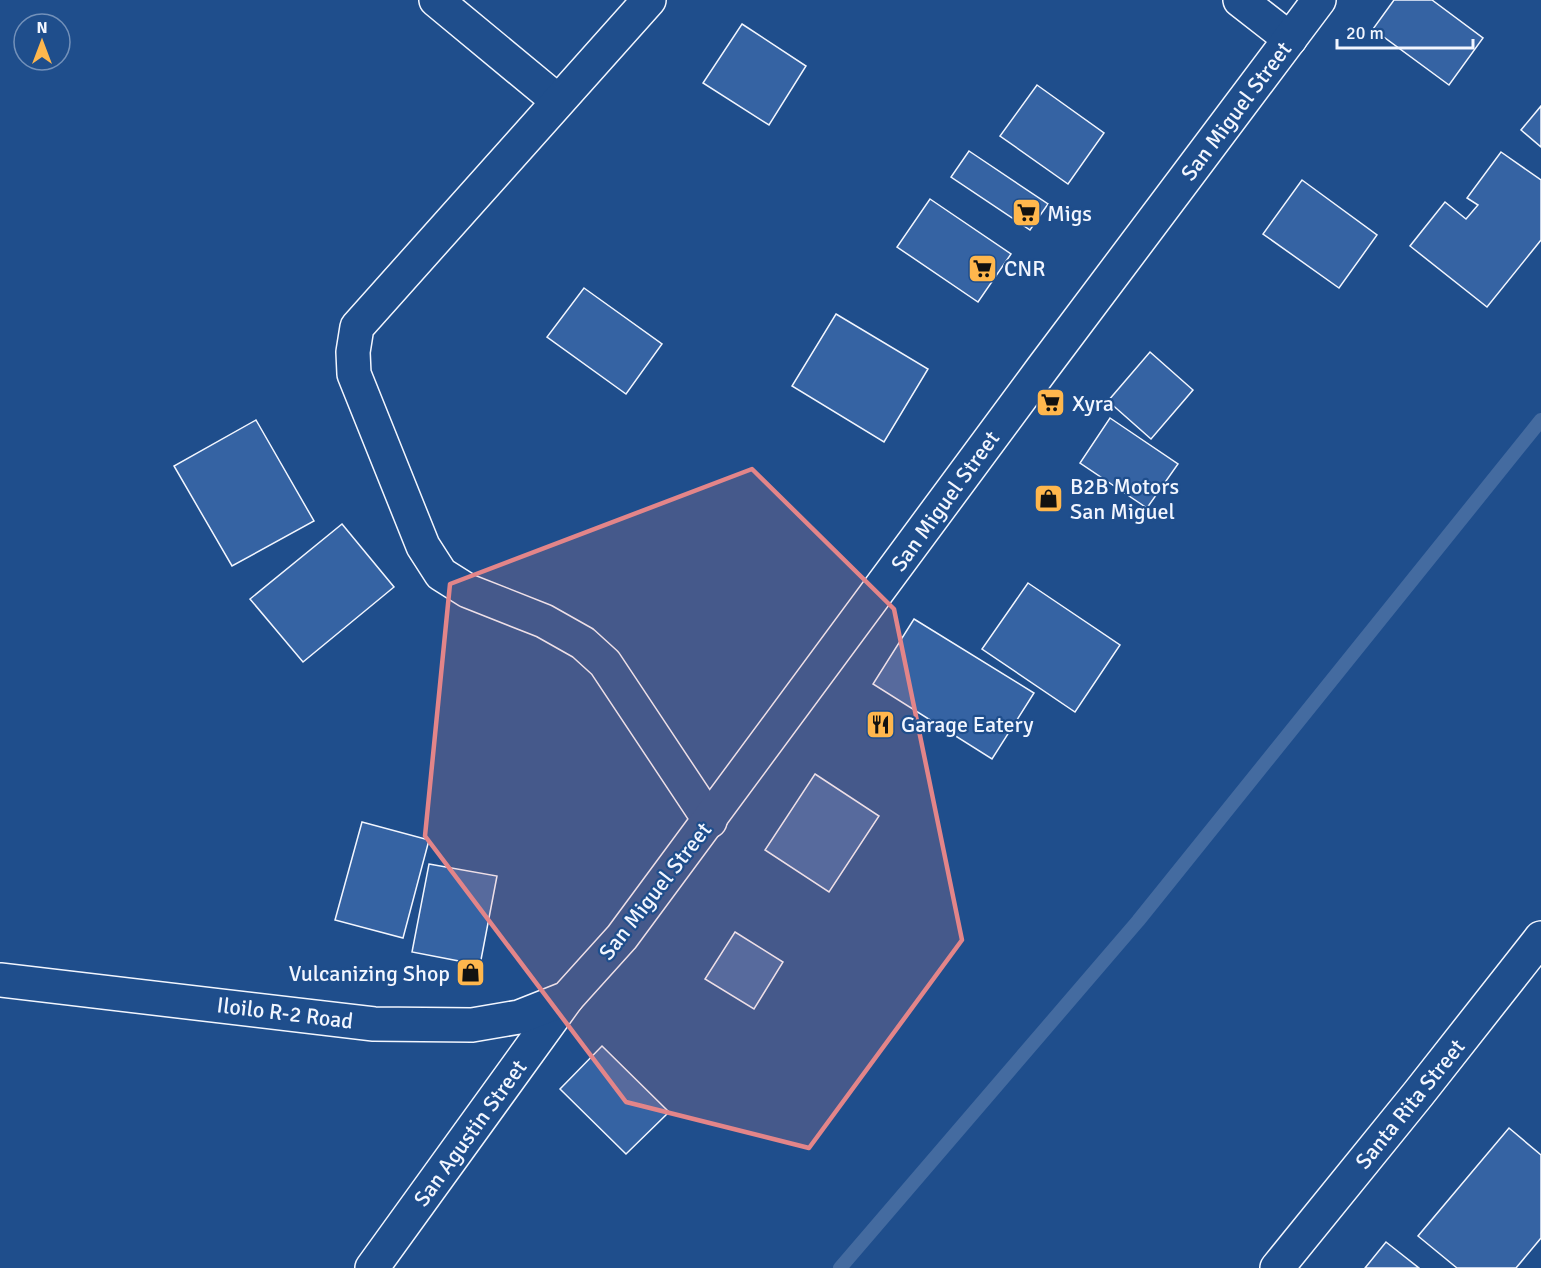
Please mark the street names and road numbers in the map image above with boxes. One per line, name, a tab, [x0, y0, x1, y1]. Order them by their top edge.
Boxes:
street label: San Miguel Street	[1175, 36, 1297, 186]
street label: San Miguel Street	[885, 425, 1005, 577]
street label: San Miguel Street	[593, 817, 717, 965]
street label: Iloilo R-2 Road	[215, 991, 355, 1035]
street label: Santa Rita Street	[1349, 1033, 1471, 1174]
street label: San Agustin Street	[408, 1054, 532, 1212]

